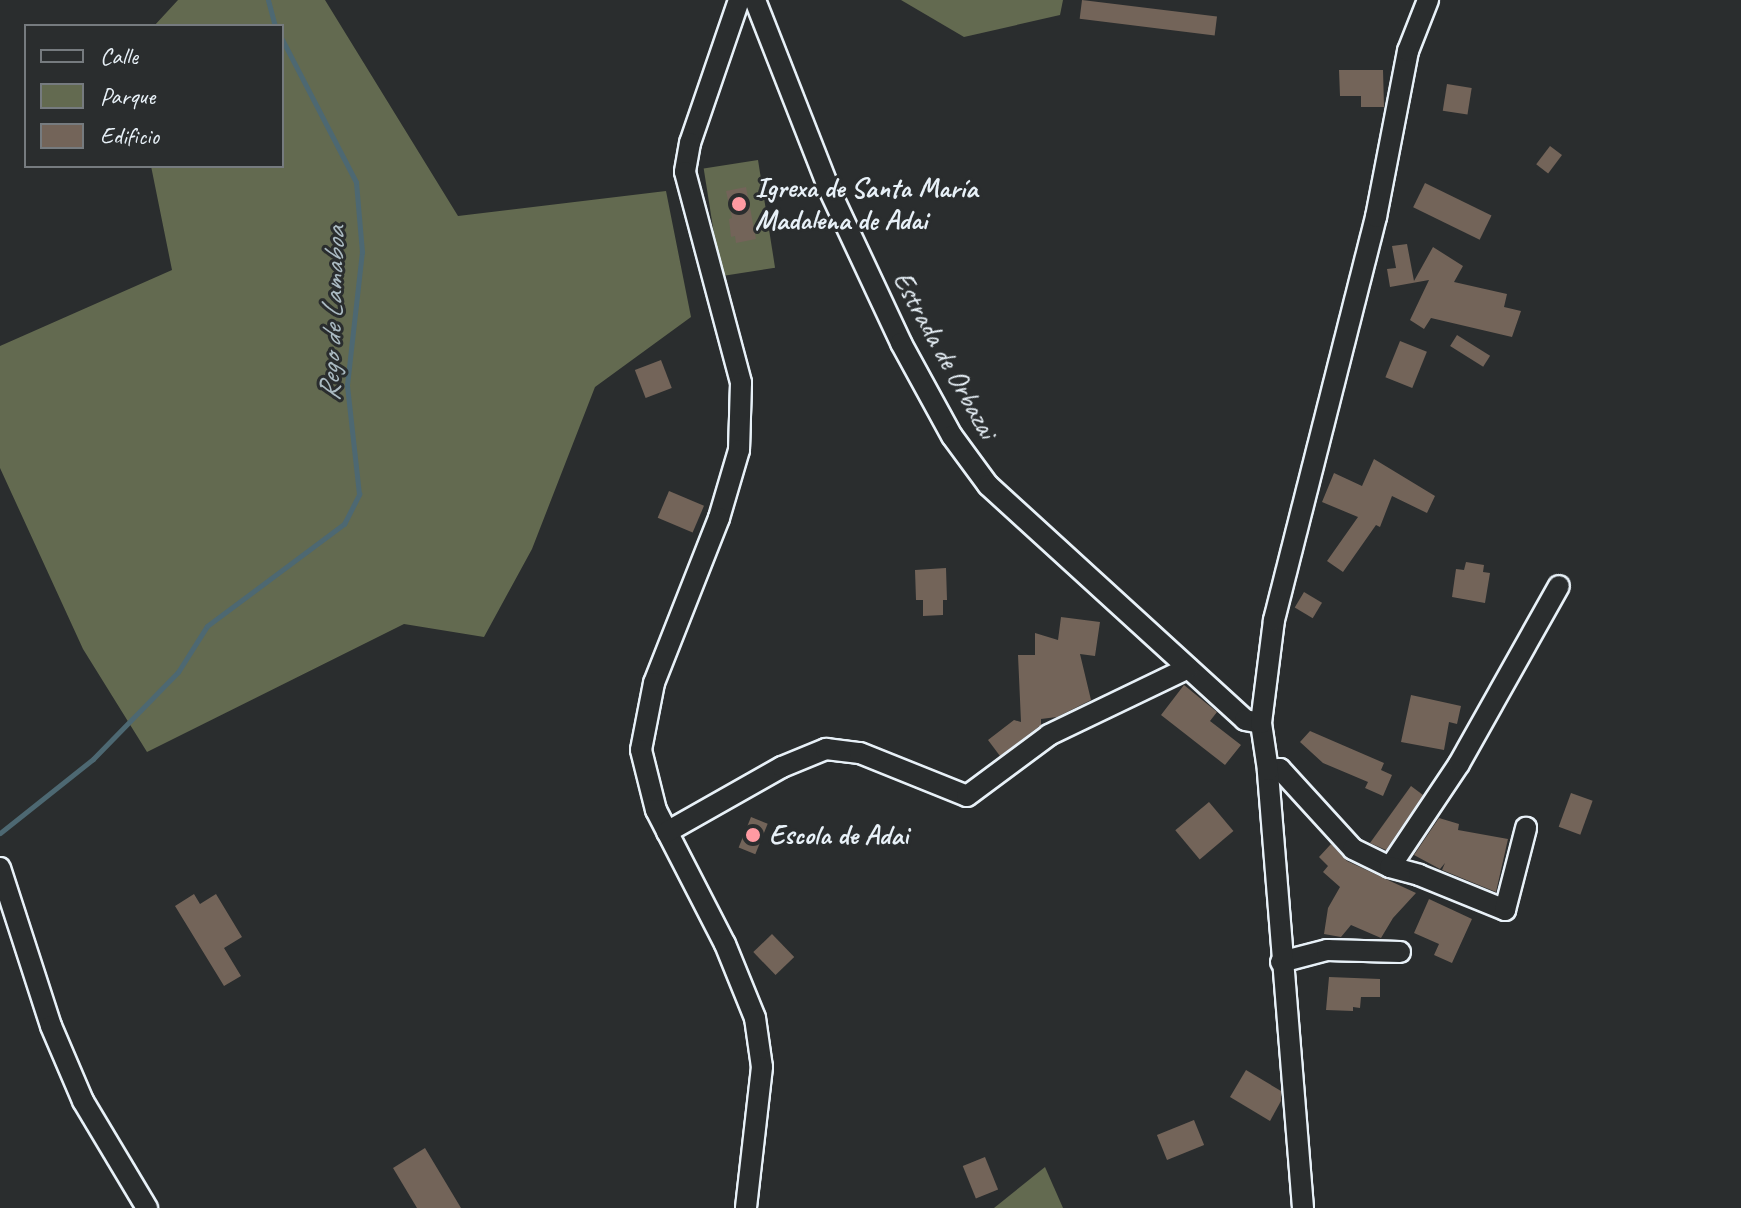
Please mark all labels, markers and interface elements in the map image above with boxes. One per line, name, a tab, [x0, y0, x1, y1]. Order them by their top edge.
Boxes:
legend	[24, 24, 284, 168]
text: Calle	[100, 41, 138, 71]
text: Parque	[100, 81, 155, 111]
text: Edificio	[100, 121, 159, 151]
place label: Igrexa de Santa María Madalena de Adai	[755, 171, 978, 237]
marker: Igrexa de Santa María Madalena de Adai	[730, 195, 748, 213]
water label: Rego de Lamaboa	[311, 226, 353, 402]
street label: Estrada de Orbazai	[885, 266, 1005, 444]
place label: Escola de Adai	[769, 818, 908, 852]
marker: Escola de Adai	[744, 826, 762, 844]

